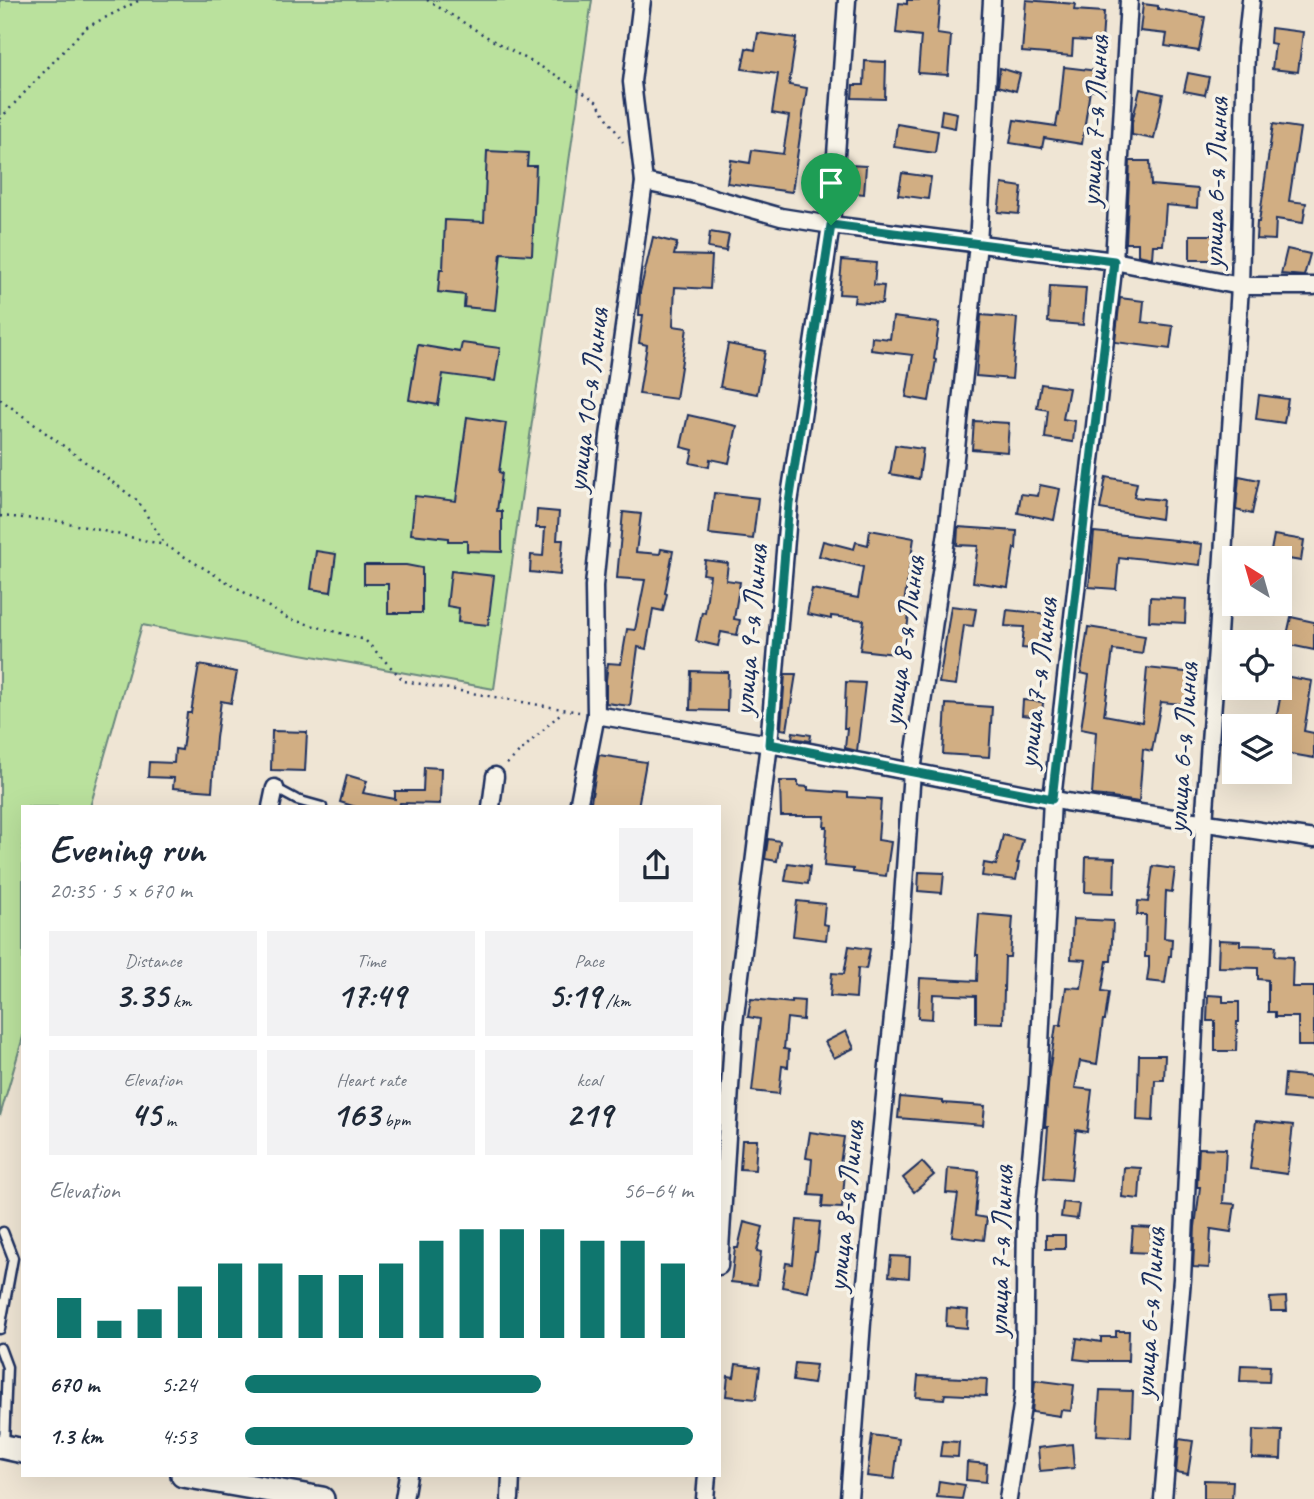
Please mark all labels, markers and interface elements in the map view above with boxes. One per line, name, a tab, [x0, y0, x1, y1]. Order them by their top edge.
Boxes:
street label: улица 7-я Линия	[1070, 33, 1118, 210]
street label: улица 6-я Линия	[1193, 95, 1237, 271]
pin	[801, 153, 861, 225]
icon: arrive	[812, 164, 850, 202]
street label: улица 10-я Линия	[557, 305, 617, 496]
street label: улица 9-я Линия	[723, 542, 777, 719]
north arrow	[1222, 546, 1292, 616]
map controls	[1222, 546, 1292, 784]
street label: улица 8-я Линия	[872, 552, 934, 731]
street label: улица 7-я Линия	[1007, 594, 1066, 773]
button: locate	[1222, 630, 1292, 700]
street label: улица 6-я Линия	[1157, 660, 1207, 837]
button: layers	[1222, 714, 1292, 784]
text: Evening run	[49, 826, 205, 873]
button: share	[619, 828, 693, 902]
text: 20:35 · 5 × 670 m	[49, 876, 192, 905]
text: Distance	[125, 949, 181, 973]
text: Time	[356, 949, 386, 973]
text: Pace	[574, 949, 604, 973]
text: 3.35	[115, 973, 168, 1018]
text: 17:49	[336, 973, 406, 1018]
text: 5:19	[548, 973, 601, 1018]
text: km	[168, 989, 191, 1013]
text: /km	[601, 989, 630, 1013]
text: Elevation	[124, 1068, 182, 1092]
text: Heart rate	[336, 1068, 406, 1092]
text: kcal	[576, 1068, 602, 1092]
text: 45	[130, 1092, 161, 1137]
text: 163	[332, 1092, 380, 1137]
text: 219	[566, 1092, 612, 1137]
text: m	[161, 1108, 176, 1132]
text: bpm	[380, 1108, 410, 1132]
street label: улица 8-я Линия	[817, 1118, 873, 1295]
street label: улица 7-я Линия	[978, 1163, 1022, 1339]
text: Elevation	[49, 1176, 120, 1205]
text: 56–64 m	[623, 1176, 693, 1205]
street label: улица 6-я Линия	[1124, 1225, 1174, 1402]
text: 670 m	[49, 1370, 99, 1399]
text: 5:24	[161, 1370, 197, 1399]
text: 1.3 km	[49, 1422, 103, 1451]
text: 4:53	[161, 1422, 197, 1451]

